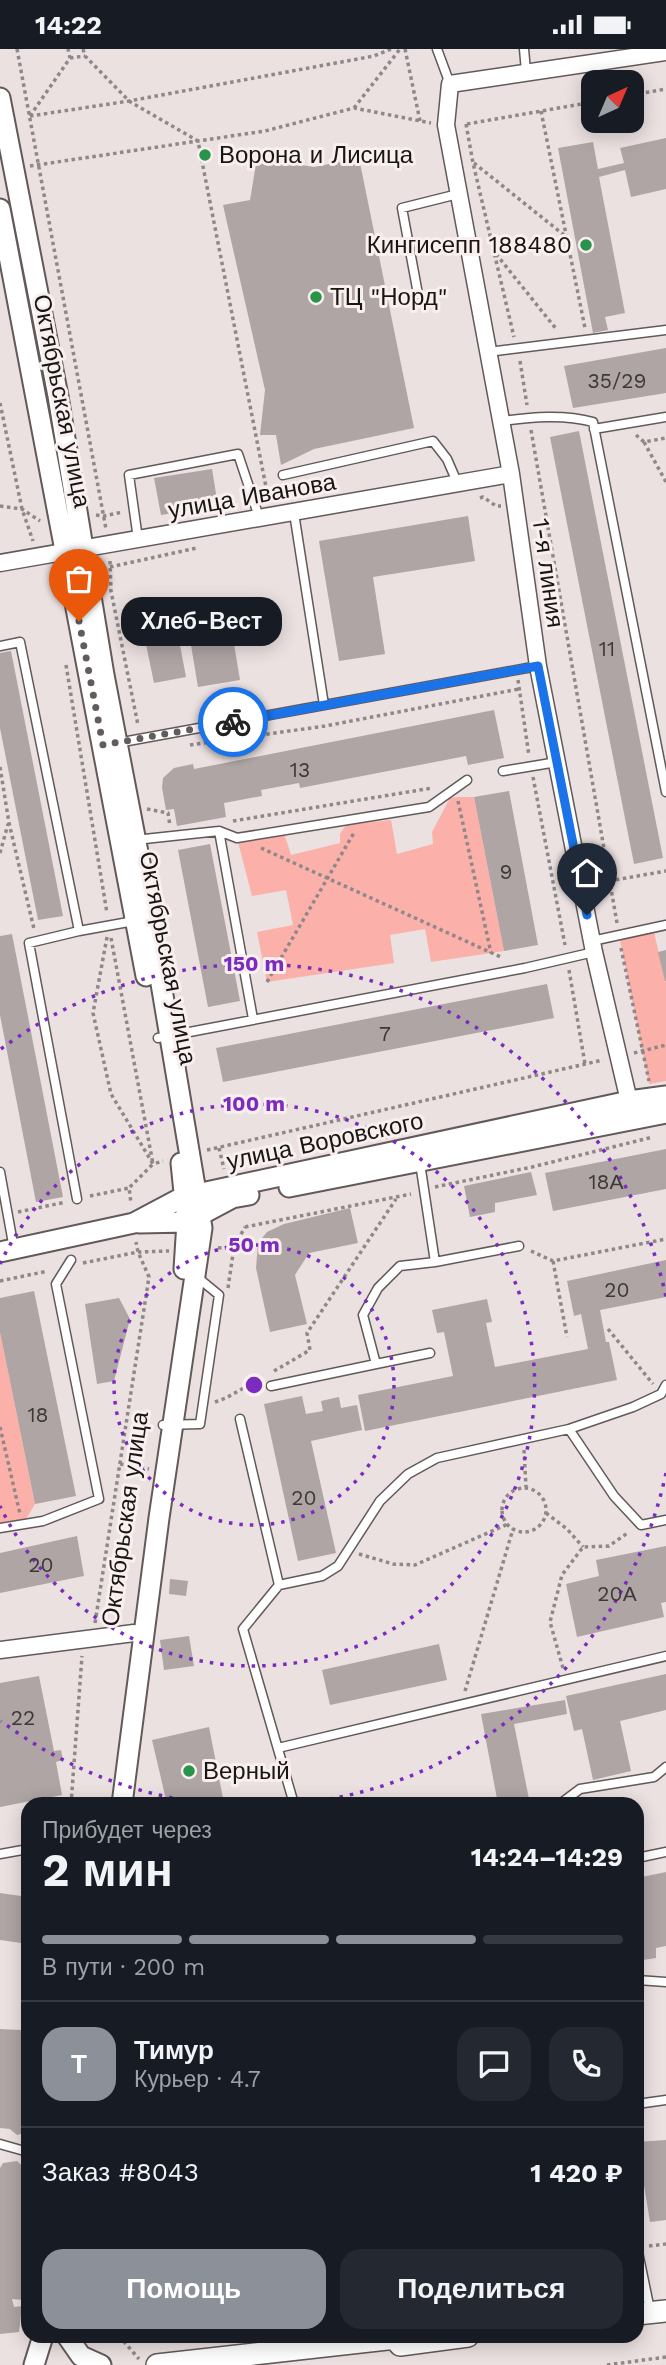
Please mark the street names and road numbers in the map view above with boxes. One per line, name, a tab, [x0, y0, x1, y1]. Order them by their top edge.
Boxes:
street label: Октябрьская улица	[28, 292, 97, 511]
street label: улица Иванова	[166, 467, 339, 525]
street label: 1-я линия	[526, 517, 570, 629]
street label: Октябрьская улица	[134, 849, 203, 1068]
street label: улица Воровского	[224, 1106, 426, 1176]
street label: Октябрьская улица	[96, 1409, 154, 1628]

